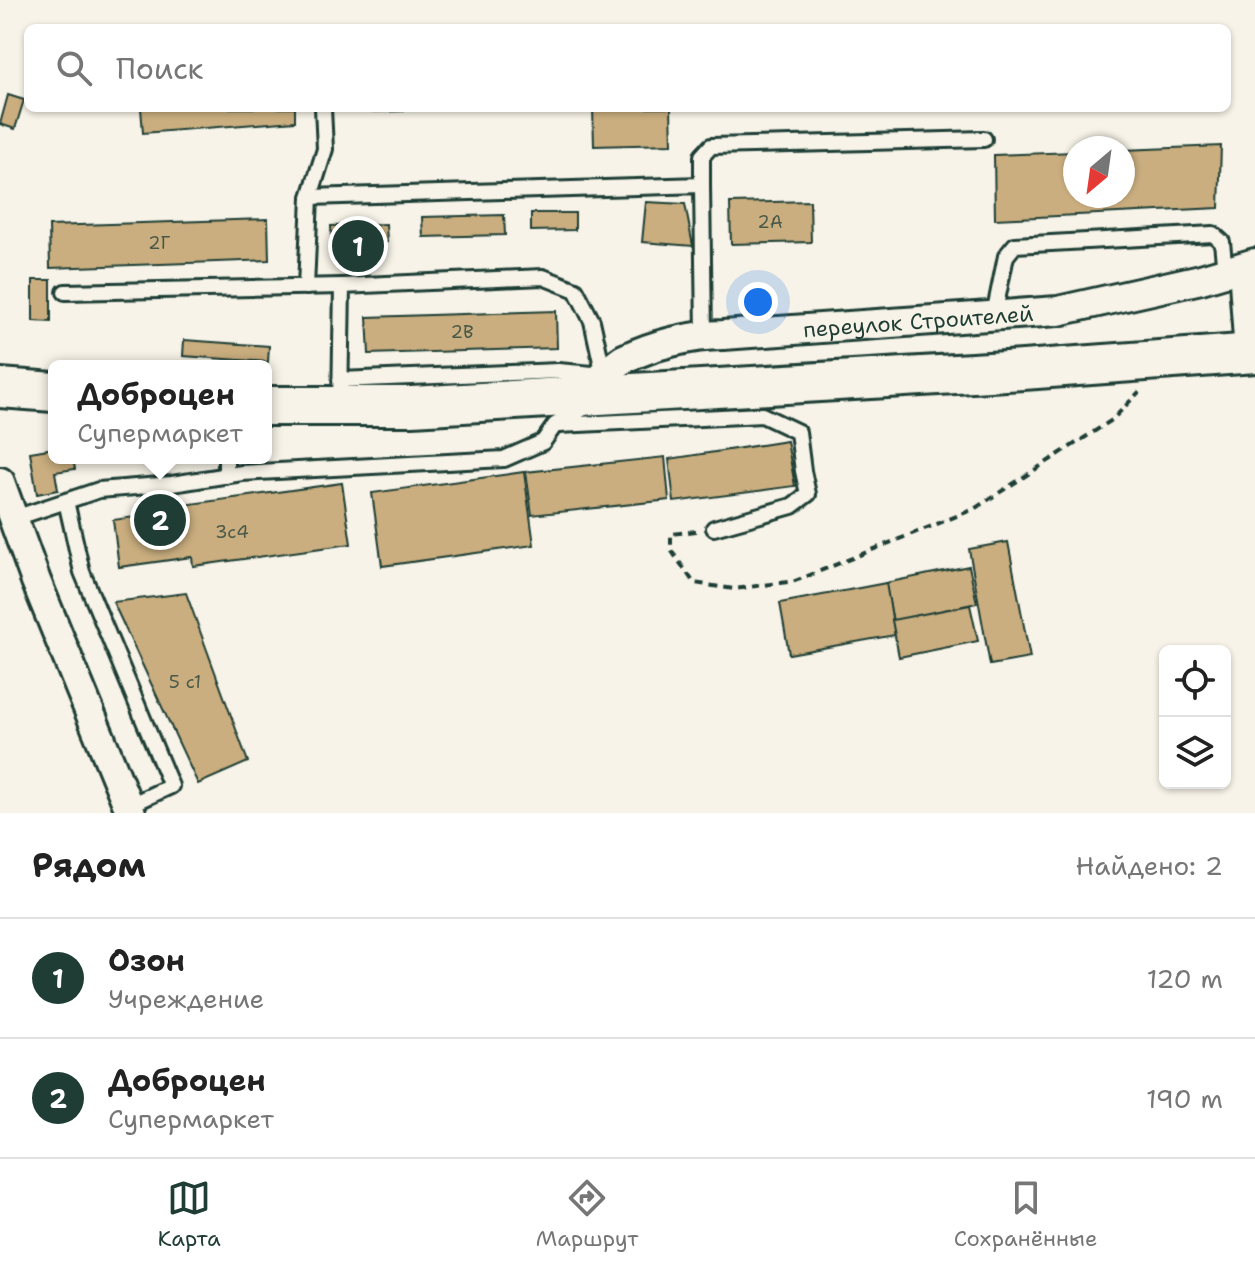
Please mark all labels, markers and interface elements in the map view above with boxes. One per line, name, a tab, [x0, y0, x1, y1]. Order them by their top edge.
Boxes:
search box	[24, 24, 1231, 112]
icon: search	[52, 46, 96, 90]
text: Поиск	[116, 48, 204, 89]
north arrow	[1063, 136, 1135, 208]
house number: 2А	[757, 210, 783, 234]
pin: 1	[332, 216, 384, 276]
house number: 2Г	[148, 231, 171, 255]
your location	[738, 282, 778, 322]
street label: переулок Строителей	[802, 298, 1034, 344]
house number: 2В	[450, 320, 474, 344]
popup	[48, 360, 272, 464]
text: Доброцен	[77, 374, 235, 415]
text: Супермаркет	[77, 415, 243, 450]
pin: 2	[134, 490, 186, 550]
house number: 3c4	[215, 520, 249, 544]
map controls	[1159, 645, 1231, 789]
button: locate	[1159, 645, 1231, 717]
house number: 5 с1	[169, 670, 201, 694]
button: layers	[1159, 717, 1231, 789]
text: Рядом	[32, 842, 146, 888]
text: Найдено: 2	[1076, 848, 1223, 883]
text: Озон	[108, 940, 185, 981]
text: 1	[52, 961, 64, 996]
text: 120 m	[1147, 961, 1223, 996]
text: Учреждение	[108, 981, 264, 1016]
text: Доброцен	[108, 1060, 266, 1101]
text: 2	[49, 1081, 67, 1116]
text: 190 m	[1146, 1081, 1223, 1116]
text: Супермаркет	[108, 1101, 274, 1136]
tab: Карта	[158, 1176, 221, 1253]
tab: Маршрут	[536, 1176, 638, 1253]
tab: Сохранённые	[954, 1176, 1097, 1253]

